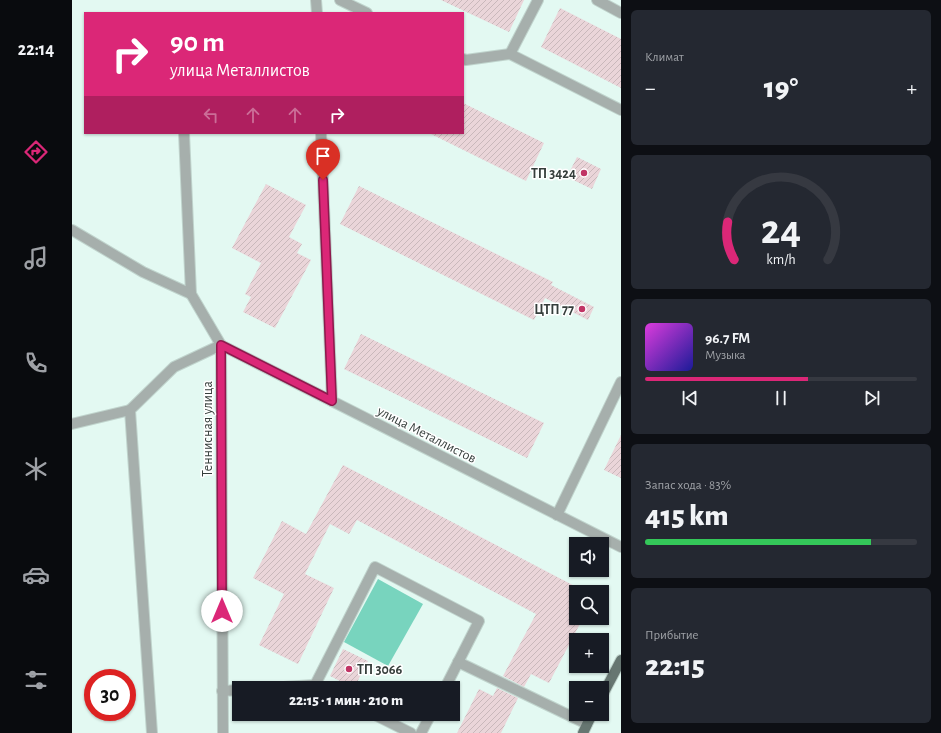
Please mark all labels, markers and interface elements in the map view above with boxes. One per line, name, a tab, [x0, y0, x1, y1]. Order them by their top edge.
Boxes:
icon: right	[104, 28, 156, 80]
text: 90 m	[170, 29, 225, 57]
text: 22:14	[18, 41, 54, 59]
text: Климат	[645, 51, 684, 64]
text: улица Металлистов	[170, 62, 310, 80]
text: 19°	[764, 73, 798, 103]
text: −	[645, 77, 656, 99]
text: +	[906, 77, 917, 99]
icon: left	[200, 104, 222, 126]
icon: ahead	[242, 104, 264, 126]
icon: ahead	[284, 104, 306, 126]
icon: right	[326, 104, 348, 126]
icon: directions	[22, 138, 50, 166]
pin	[306, 139, 340, 180]
icon: arrive	[312, 145, 334, 167]
place label: ТП 3424	[531, 167, 576, 181]
marker: ТП 3424	[579, 168, 589, 178]
text: 24	[761, 210, 801, 251]
icon: music	[22, 244, 50, 272]
text: km/h	[766, 252, 796, 266]
place label: ЦТП 77	[534, 303, 574, 317]
marker: ЦТП 77	[577, 304, 587, 314]
text: 96.7 FM	[705, 331, 750, 346]
icon: phone	[22, 349, 50, 377]
text: Музыка	[705, 349, 746, 362]
street label: Теннисная улица	[201, 381, 215, 477]
icon: previous	[679, 387, 701, 409]
icon: pause	[770, 387, 792, 409]
icon: next	[861, 387, 883, 409]
street label: улица Металлистов	[374, 404, 478, 466]
icon: climate	[22, 455, 50, 483]
text: Запас хода · 83%	[645, 479, 731, 492]
text: 415 km	[645, 501, 729, 531]
map controls	[569, 537, 609, 721]
button: sound	[569, 537, 609, 577]
icon: car	[22, 561, 50, 589]
button: search	[569, 585, 609, 625]
position arrow	[201, 590, 243, 632]
text: Прибытие	[645, 629, 699, 642]
button: +	[569, 633, 609, 673]
text: 22:15	[645, 651, 705, 681]
place label: ТП 3066	[357, 663, 402, 677]
marker: ТП 3066	[344, 664, 354, 674]
icon: filters	[22, 666, 50, 694]
speed limit sign: 30	[84, 669, 136, 721]
button: −	[569, 681, 609, 721]
text: 22:15 · 1 мин · 210 m	[289, 693, 403, 708]

